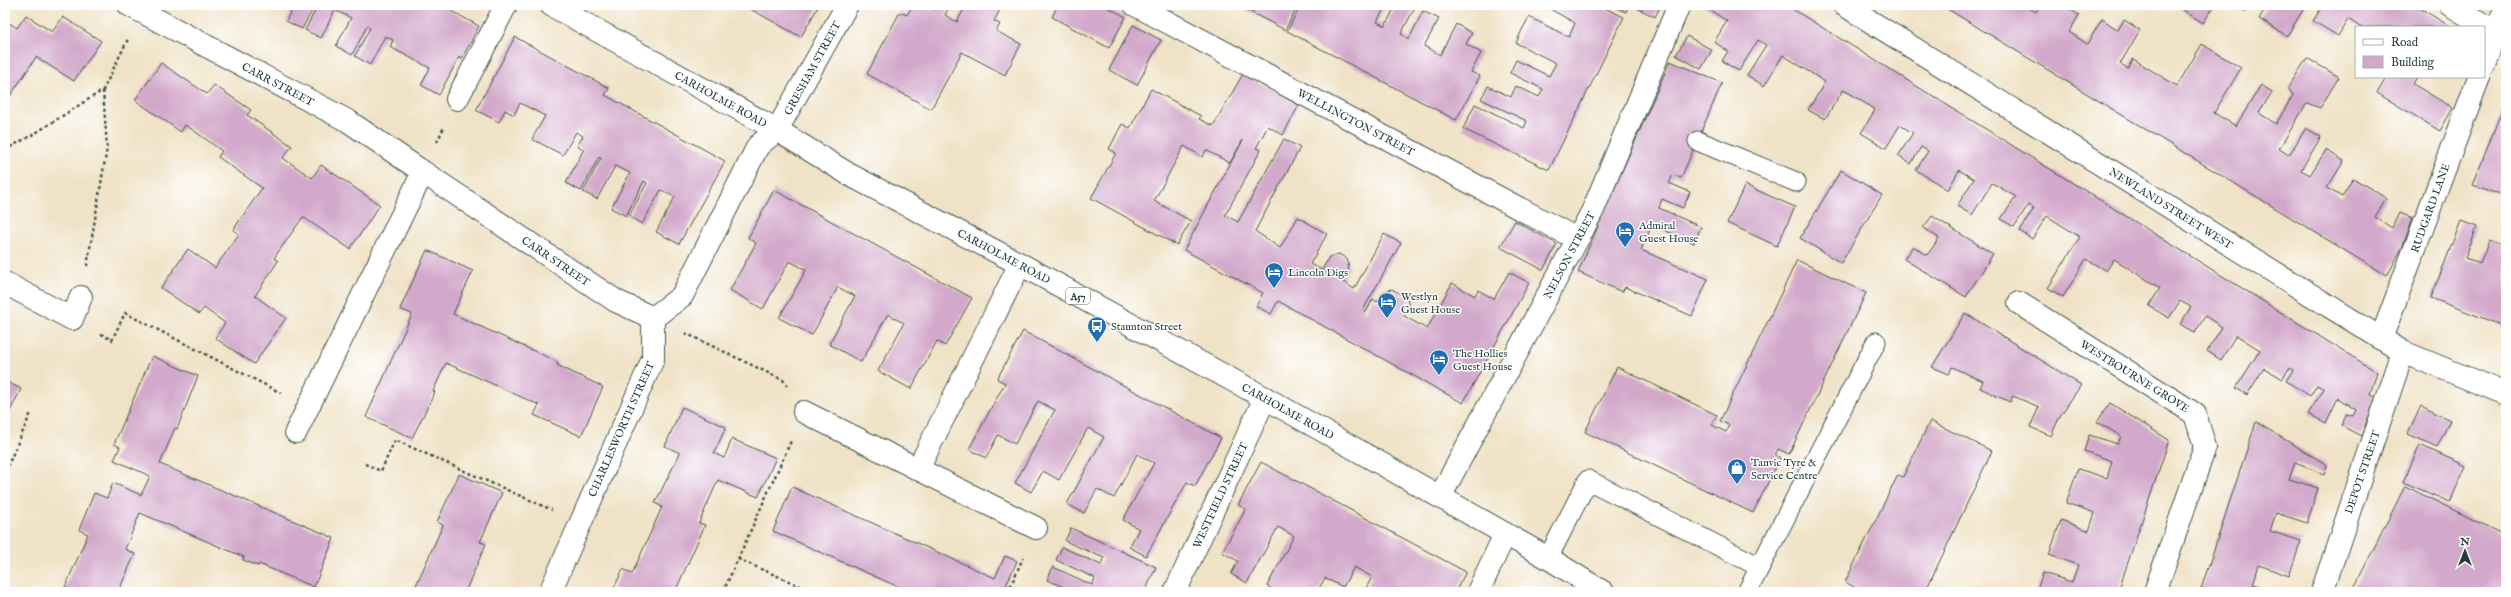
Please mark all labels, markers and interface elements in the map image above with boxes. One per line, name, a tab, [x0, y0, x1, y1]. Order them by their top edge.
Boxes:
street label: GRESHAM STREET	[781, 19, 844, 118]
legend	[2355, 26, 2485, 78]
text: Road	[2391, 35, 2419, 50]
text: Building	[2391, 55, 2435, 70]
street label: CARR STREET	[239, 60, 316, 110]
street label: CARHOLME ROAD	[672, 69, 769, 131]
street label: WELLINGTON STREET	[1295, 86, 1416, 160]
street label: RUDGARD LANE	[2408, 161, 2454, 255]
street label: NEWLAND STREET WEST	[2106, 165, 2235, 253]
street label: NELSON STREET	[1541, 209, 1599, 301]
place label: Admiral Guest House	[1638, 219, 1698, 246]
hotel icon: Admiral Guest House	[1614, 220, 1636, 248]
street label: CARHOLME ROAD	[955, 226, 1053, 287]
street label: CARR STREET	[519, 234, 592, 290]
hotel icon: Lincoln Digs	[1263, 261, 1285, 289]
place label: Lincoln Digs	[1288, 266, 1348, 280]
road number: A57	[1066, 288, 1090, 304]
place label: Westlyn Guest House	[1401, 290, 1460, 317]
hotel icon: Westlyn Guest House	[1376, 291, 1398, 319]
bus stop icon: Staunton Street	[1086, 315, 1108, 343]
place label: Staunton Street	[1111, 320, 1182, 334]
street label: WESTBOURNE GROVE	[2077, 338, 2192, 416]
place label: The Hollies Guest House	[1453, 347, 1512, 374]
hotel icon: The Hollies Guest House	[1428, 348, 1450, 376]
street label: CHARLESWORTH STREET	[586, 360, 658, 499]
street label: CARHOLME ROAD	[1239, 381, 1336, 443]
street label: DEPOT STREET	[2342, 429, 2384, 516]
street label: WESTFIELD STREET	[1190, 440, 1252, 551]
place label: Tanvic Tyre & Service Centre	[1751, 456, 1817, 483]
shop icon: Tanvic Tyre & Service Centre	[1726, 457, 1748, 485]
north arrow	[2445, 531, 2485, 571]
text: N	[2459, 535, 2470, 549]

